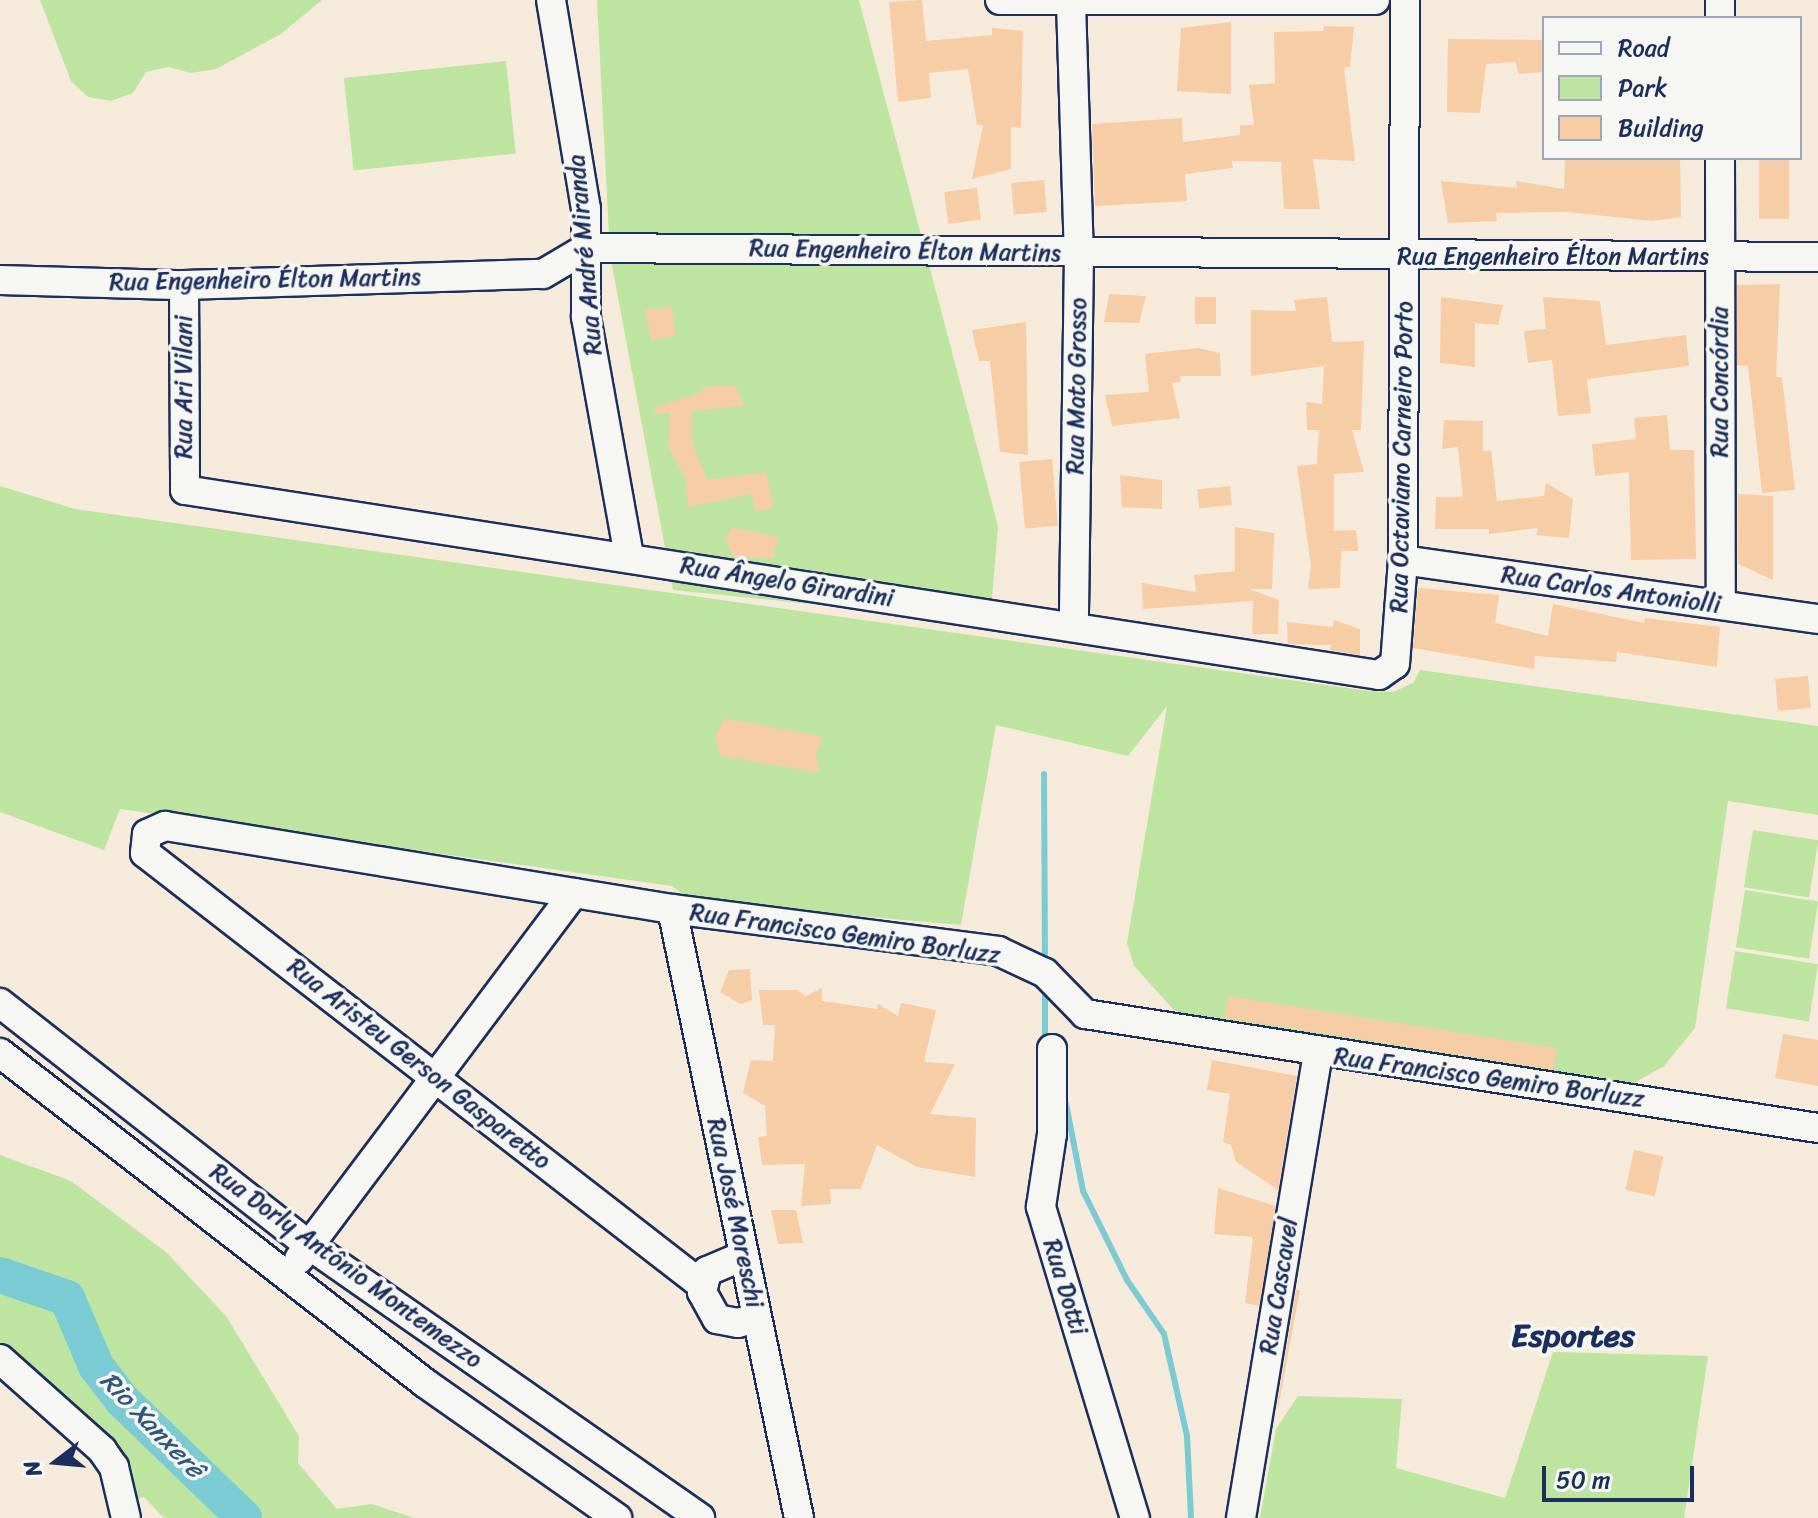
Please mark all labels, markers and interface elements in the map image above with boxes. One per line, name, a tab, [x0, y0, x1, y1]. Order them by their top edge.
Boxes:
legend	[1542, 16, 1802, 160]
text: Road	[1618, 27, 1669, 69]
text: Park	[1618, 67, 1667, 109]
text: Building	[1618, 107, 1704, 149]
street label: Rua André Miranda	[562, 154, 608, 356]
street label: Rua Engenheiro Élton Martins	[748, 234, 1062, 268]
street label: Rua Engenheiro Élton Martins	[1396, 243, 1710, 271]
street label: Rua Engenheiro Élton Martins	[108, 263, 422, 297]
street label: Rua Mato Grosso	[1061, 298, 1093, 474]
street label: Rua Octaviano Carneiro Porto	[1385, 300, 1419, 614]
street label: Rua Concórdia	[1706, 306, 1734, 458]
street label: Rua Ari Vilani	[170, 315, 198, 459]
street label: Rua Ângelo Girardini	[678, 551, 896, 613]
street label: Rua Carlos Antoniolli	[1500, 560, 1722, 620]
street label: Rua Francisco Gemiro Borluzz	[688, 898, 1002, 970]
street label: Rua Aristeu Gerson Gasparetto	[282, 952, 556, 1176]
street label: Rua Francisco Gemiro Borluzz	[1332, 1042, 1646, 1114]
street label: Rua José Moreschi	[701, 1115, 769, 1311]
street label: Rua Dorly Antônio Montemezzo	[204, 1158, 488, 1374]
street label: Rua Cascavel	[1254, 1216, 1304, 1356]
street label: Rua Dotti	[1037, 1236, 1093, 1338]
district label: Esportes	[1511, 1317, 1635, 1355]
water label: Rio Xanxerê	[94, 1365, 210, 1485]
north arrow	[16, 1422, 96, 1502]
scale bar	[1546, 1450, 1698, 1500]
text: N	[12, 1456, 53, 1481]
text: 50 m	[1556, 1459, 1611, 1501]

